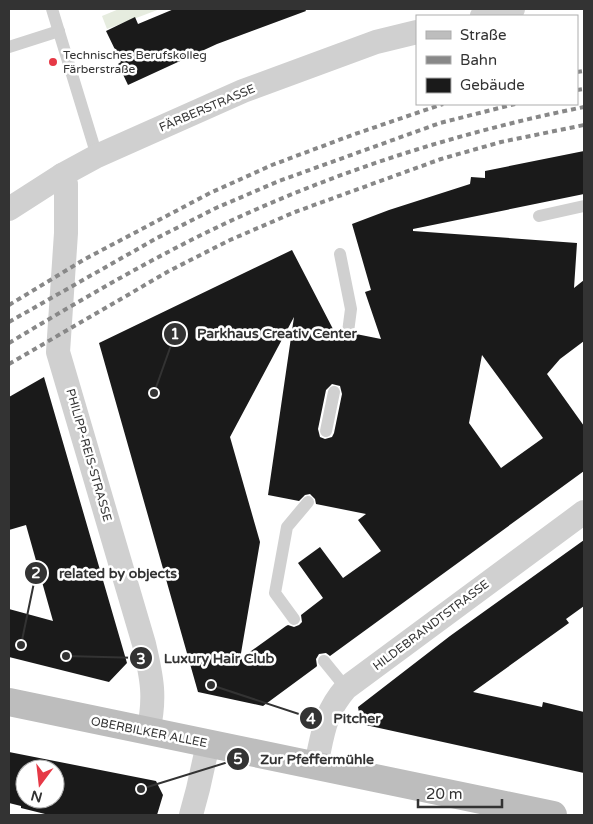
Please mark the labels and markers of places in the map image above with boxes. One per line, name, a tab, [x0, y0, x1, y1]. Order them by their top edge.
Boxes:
place label: Technisches Berufskolleg Färberstraße	[63, 48, 207, 76]
marker: Technisches Berufskolleg Färberstraße	[47, 56, 59, 68]
callout: Parkhaus Creativ Center	[162, 319, 367, 348]
callout: related by objects	[24, 558, 187, 587]
callout: Luxury Hair Club	[128, 644, 284, 673]
callout: Pitcher	[298, 704, 391, 733]
callout: Zur Pfeffermühle	[225, 745, 384, 774]

